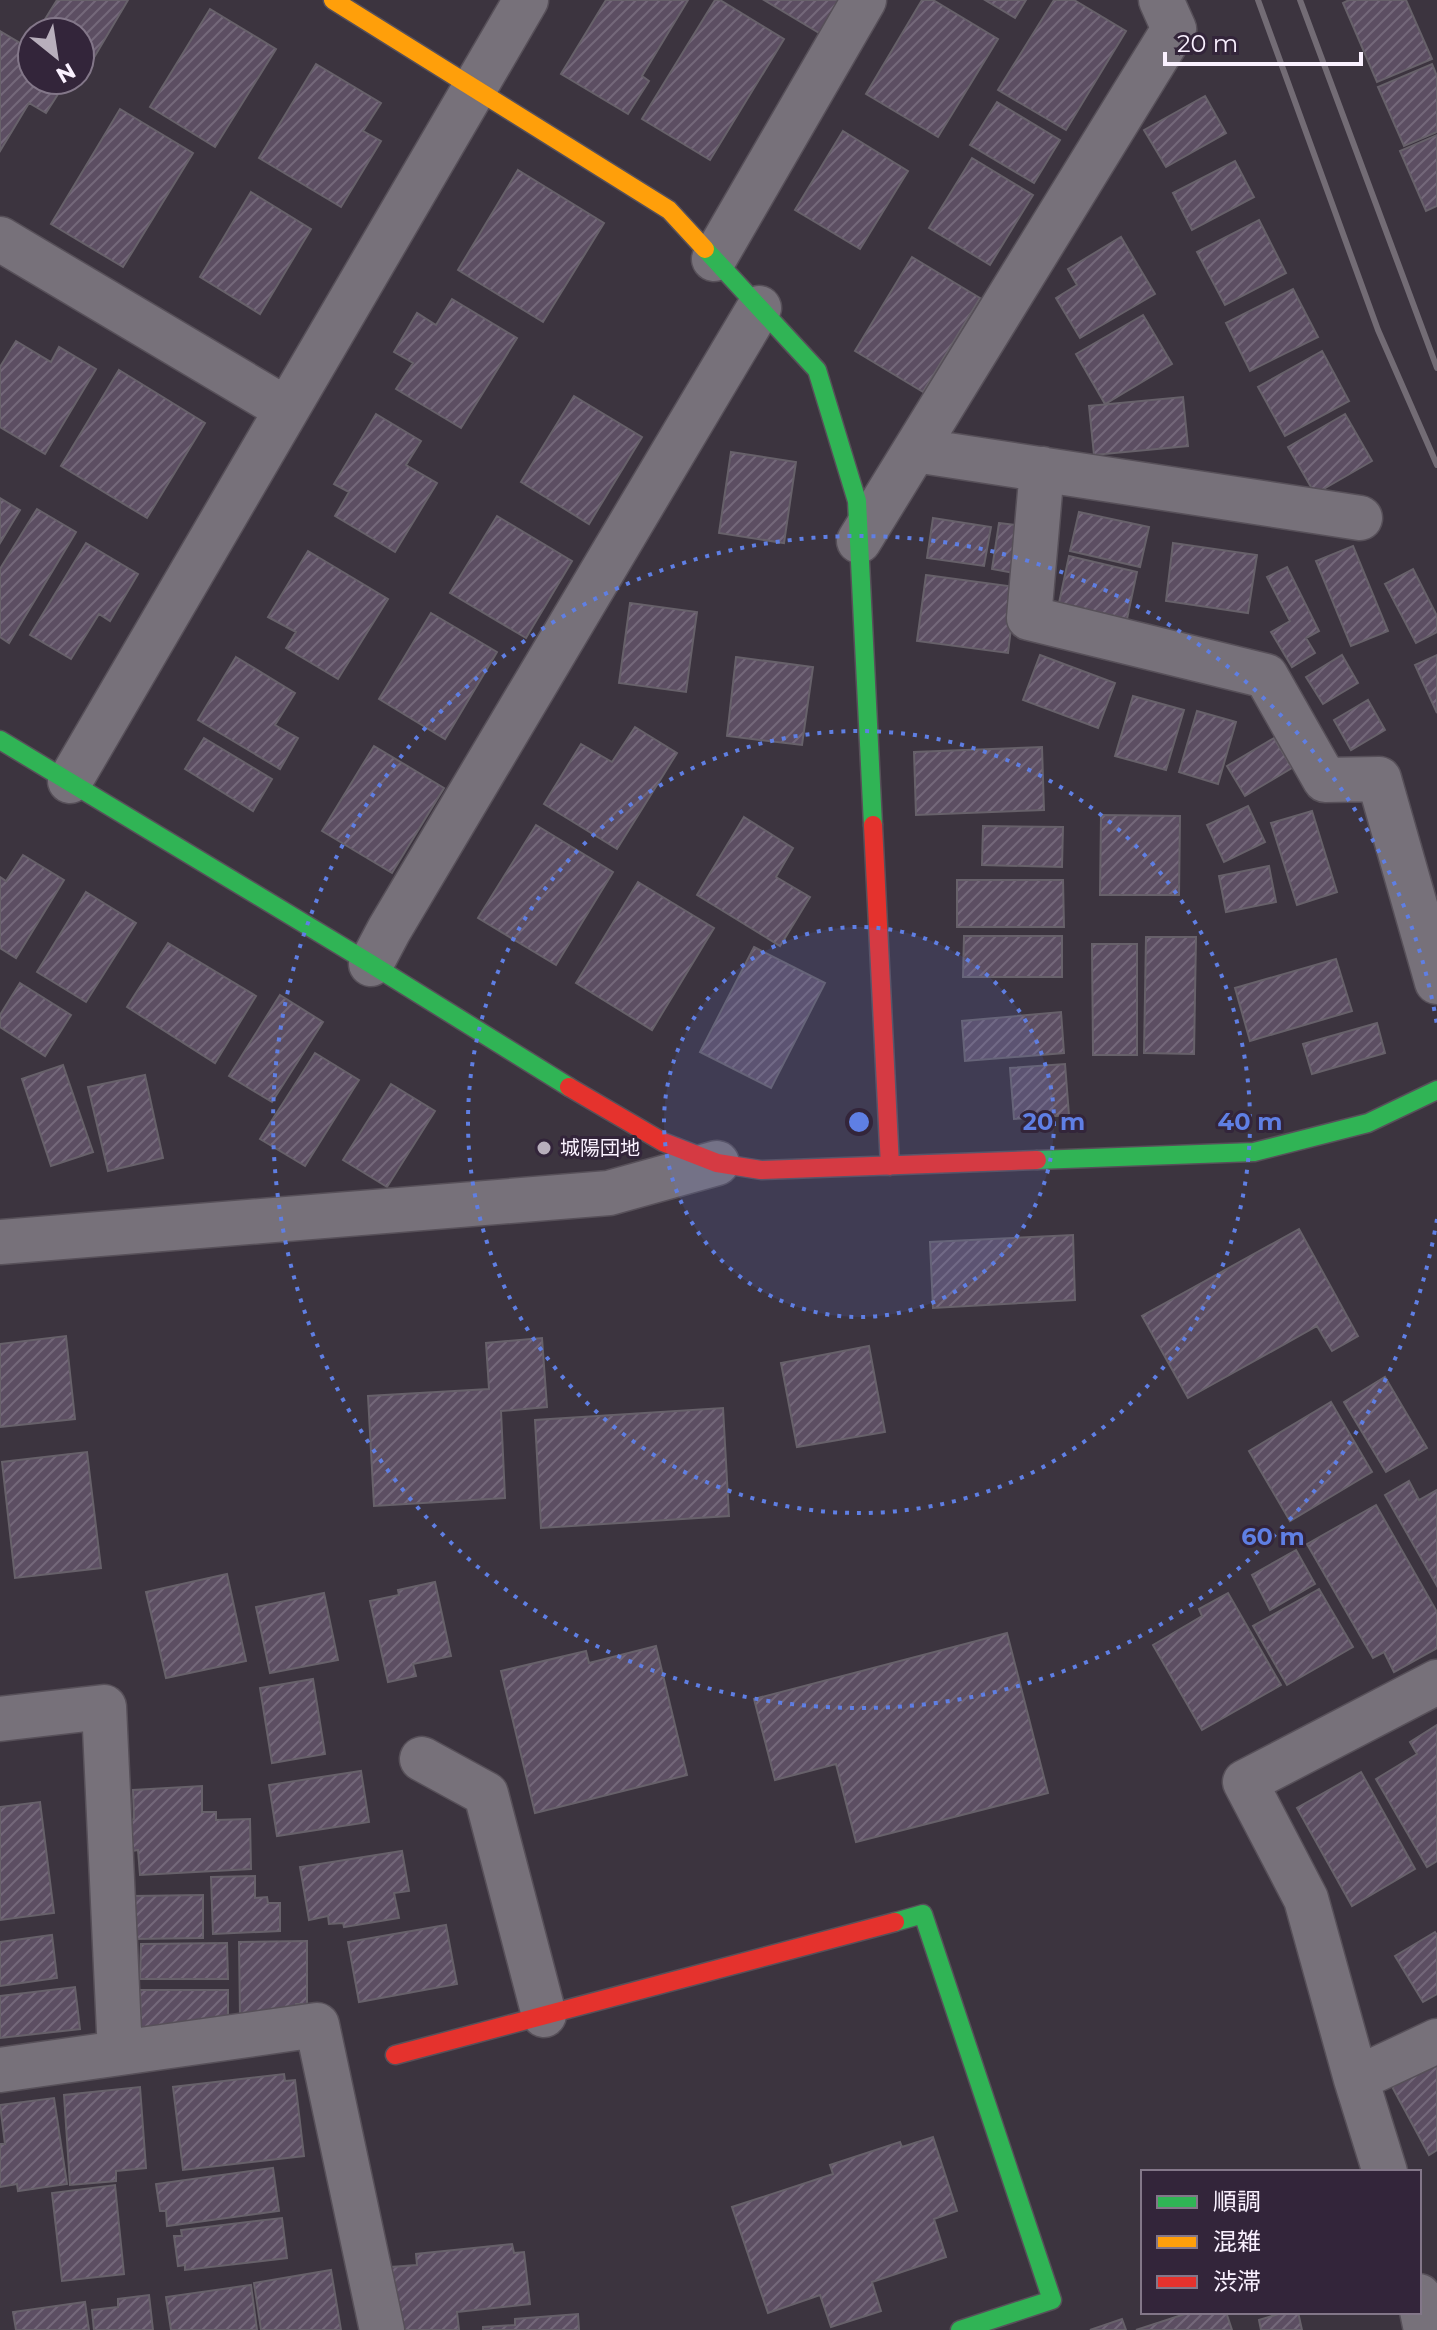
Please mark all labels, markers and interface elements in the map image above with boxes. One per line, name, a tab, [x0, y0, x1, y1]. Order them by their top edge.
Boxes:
north arrow	[16, 16, 96, 96]
scale bar	[1165, 16, 1361, 66]
text: 20 m	[1177, 29, 1238, 58]
text: N	[51, 57, 80, 89]
text: 20 m	[1023, 1107, 1085, 1136]
text: 40 m	[1218, 1107, 1282, 1136]
centre of rings	[845, 1108, 873, 1136]
place label: 城陽団地	[560, 1136, 640, 1160]
marker: 城陽団地	[535, 1139, 553, 1157]
text: 60 m	[1241, 1522, 1305, 1551]
legend	[1141, 2170, 1421, 2314]
text: 順調	[1213, 2187, 1261, 2216]
text: 混雑	[1213, 2227, 1261, 2256]
text: 渋滞	[1213, 2267, 1261, 2296]

